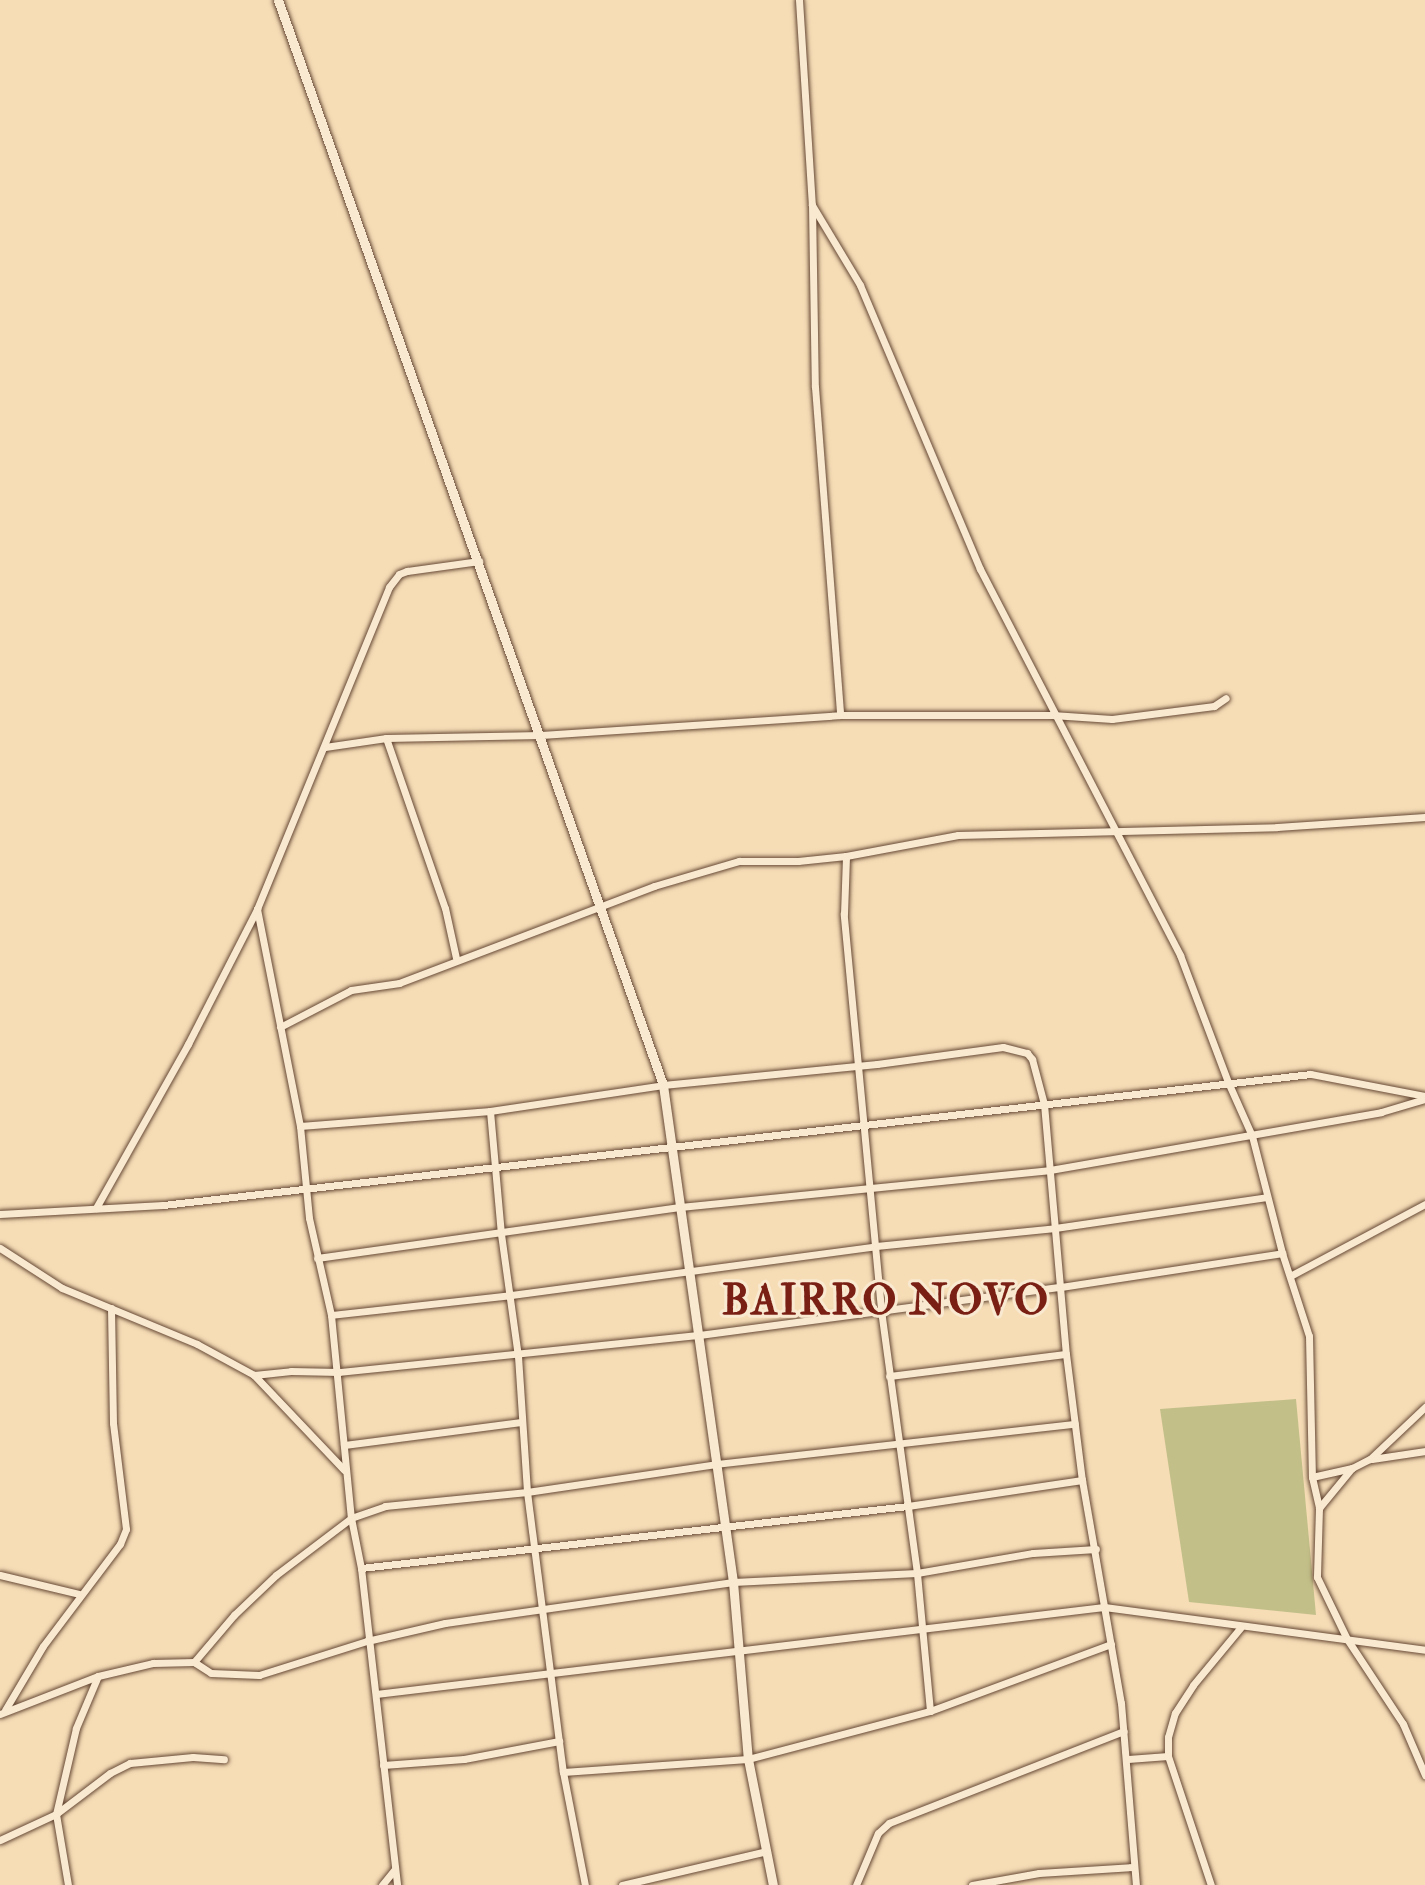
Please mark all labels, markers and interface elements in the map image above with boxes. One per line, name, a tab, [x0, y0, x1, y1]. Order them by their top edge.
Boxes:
district label: BAIRRO NOVO	[722, 1276, 1050, 1326]

